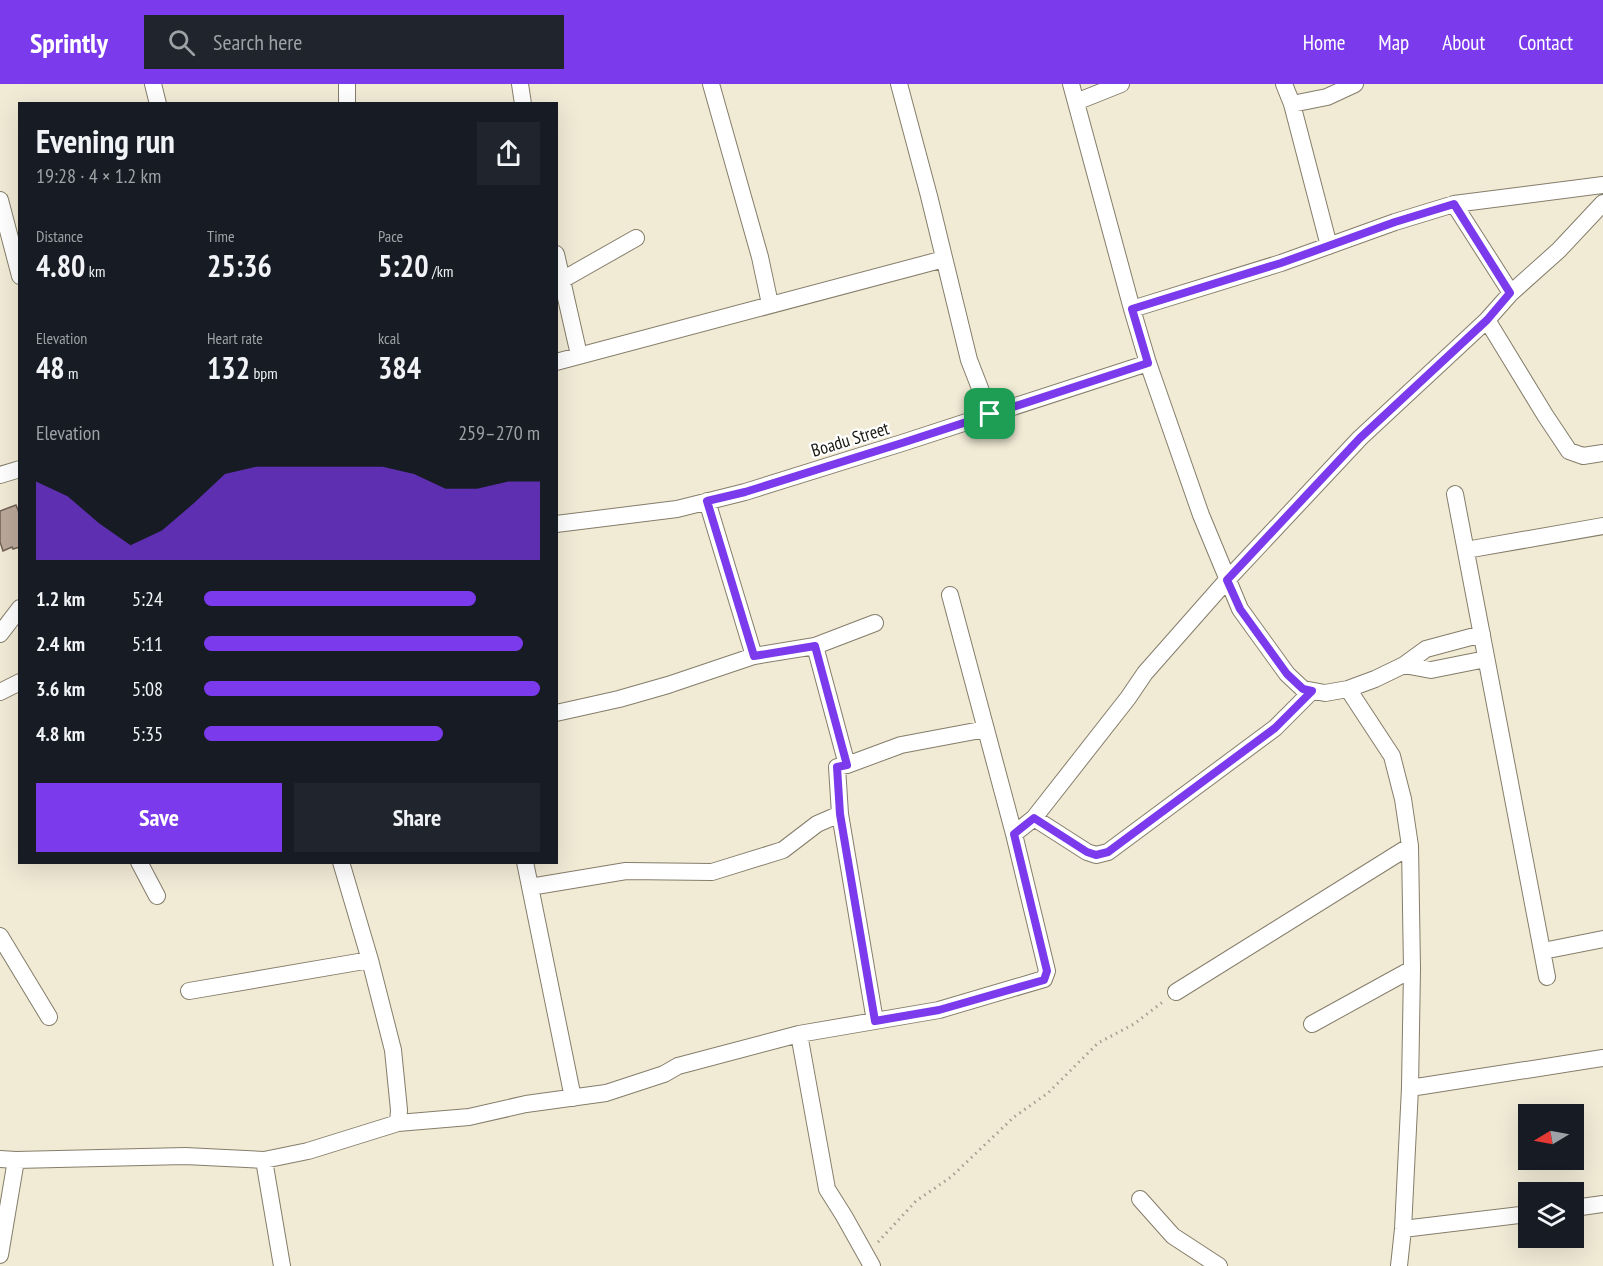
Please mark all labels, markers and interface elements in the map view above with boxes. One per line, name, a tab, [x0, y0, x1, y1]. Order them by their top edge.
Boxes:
search box	[144, 15, 564, 69]
text: Sprintly	[30, 24, 108, 61]
icon: search	[165, 26, 198, 59]
text: Search here	[213, 28, 302, 56]
text: Home	[1303, 29, 1345, 56]
text: Map	[1378, 29, 1409, 56]
text: About	[1442, 29, 1485, 56]
text: Contact	[1518, 29, 1573, 56]
text: Evening run	[36, 119, 175, 162]
button: share	[477, 122, 540, 185]
text: 19:28 · 4 × 1.2 km	[36, 163, 161, 189]
text: Distance	[36, 226, 83, 246]
text: Time	[207, 226, 235, 246]
text: Pace	[378, 226, 403, 246]
text: 4.80	[36, 246, 85, 285]
text: 25:36	[207, 246, 272, 285]
text: 5:20	[378, 246, 429, 285]
text: km	[85, 261, 105, 281]
text: /km	[429, 261, 453, 281]
text: Elevation	[36, 328, 87, 348]
text: Heart rate	[207, 328, 263, 348]
text: kcal	[378, 328, 400, 348]
text: 48	[36, 348, 65, 387]
text: 132	[207, 348, 250, 387]
text: 384	[378, 348, 421, 387]
text: m	[65, 363, 79, 383]
text: bpm	[250, 363, 278, 383]
pin	[964, 388, 1015, 439]
icon: arrive	[973, 397, 1006, 430]
street label: Boadu Street	[808, 416, 892, 462]
text: Elevation	[36, 420, 100, 446]
text: 259–270 m	[458, 420, 540, 446]
text: 1.2 km	[36, 586, 85, 612]
text: 5:24	[132, 586, 163, 612]
text: 2.4 km	[36, 631, 85, 657]
text: 5:11	[132, 631, 163, 657]
text: 3.6 km	[36, 676, 85, 702]
text: 5:08	[132, 676, 163, 702]
text: 4.8 km	[36, 721, 85, 747]
text: 5:35	[132, 721, 163, 747]
button: Save	[36, 783, 282, 852]
button: Share	[294, 783, 540, 852]
north arrow	[1518, 1104, 1584, 1170]
map controls	[1518, 1104, 1584, 1248]
button: layers	[1518, 1182, 1584, 1248]

